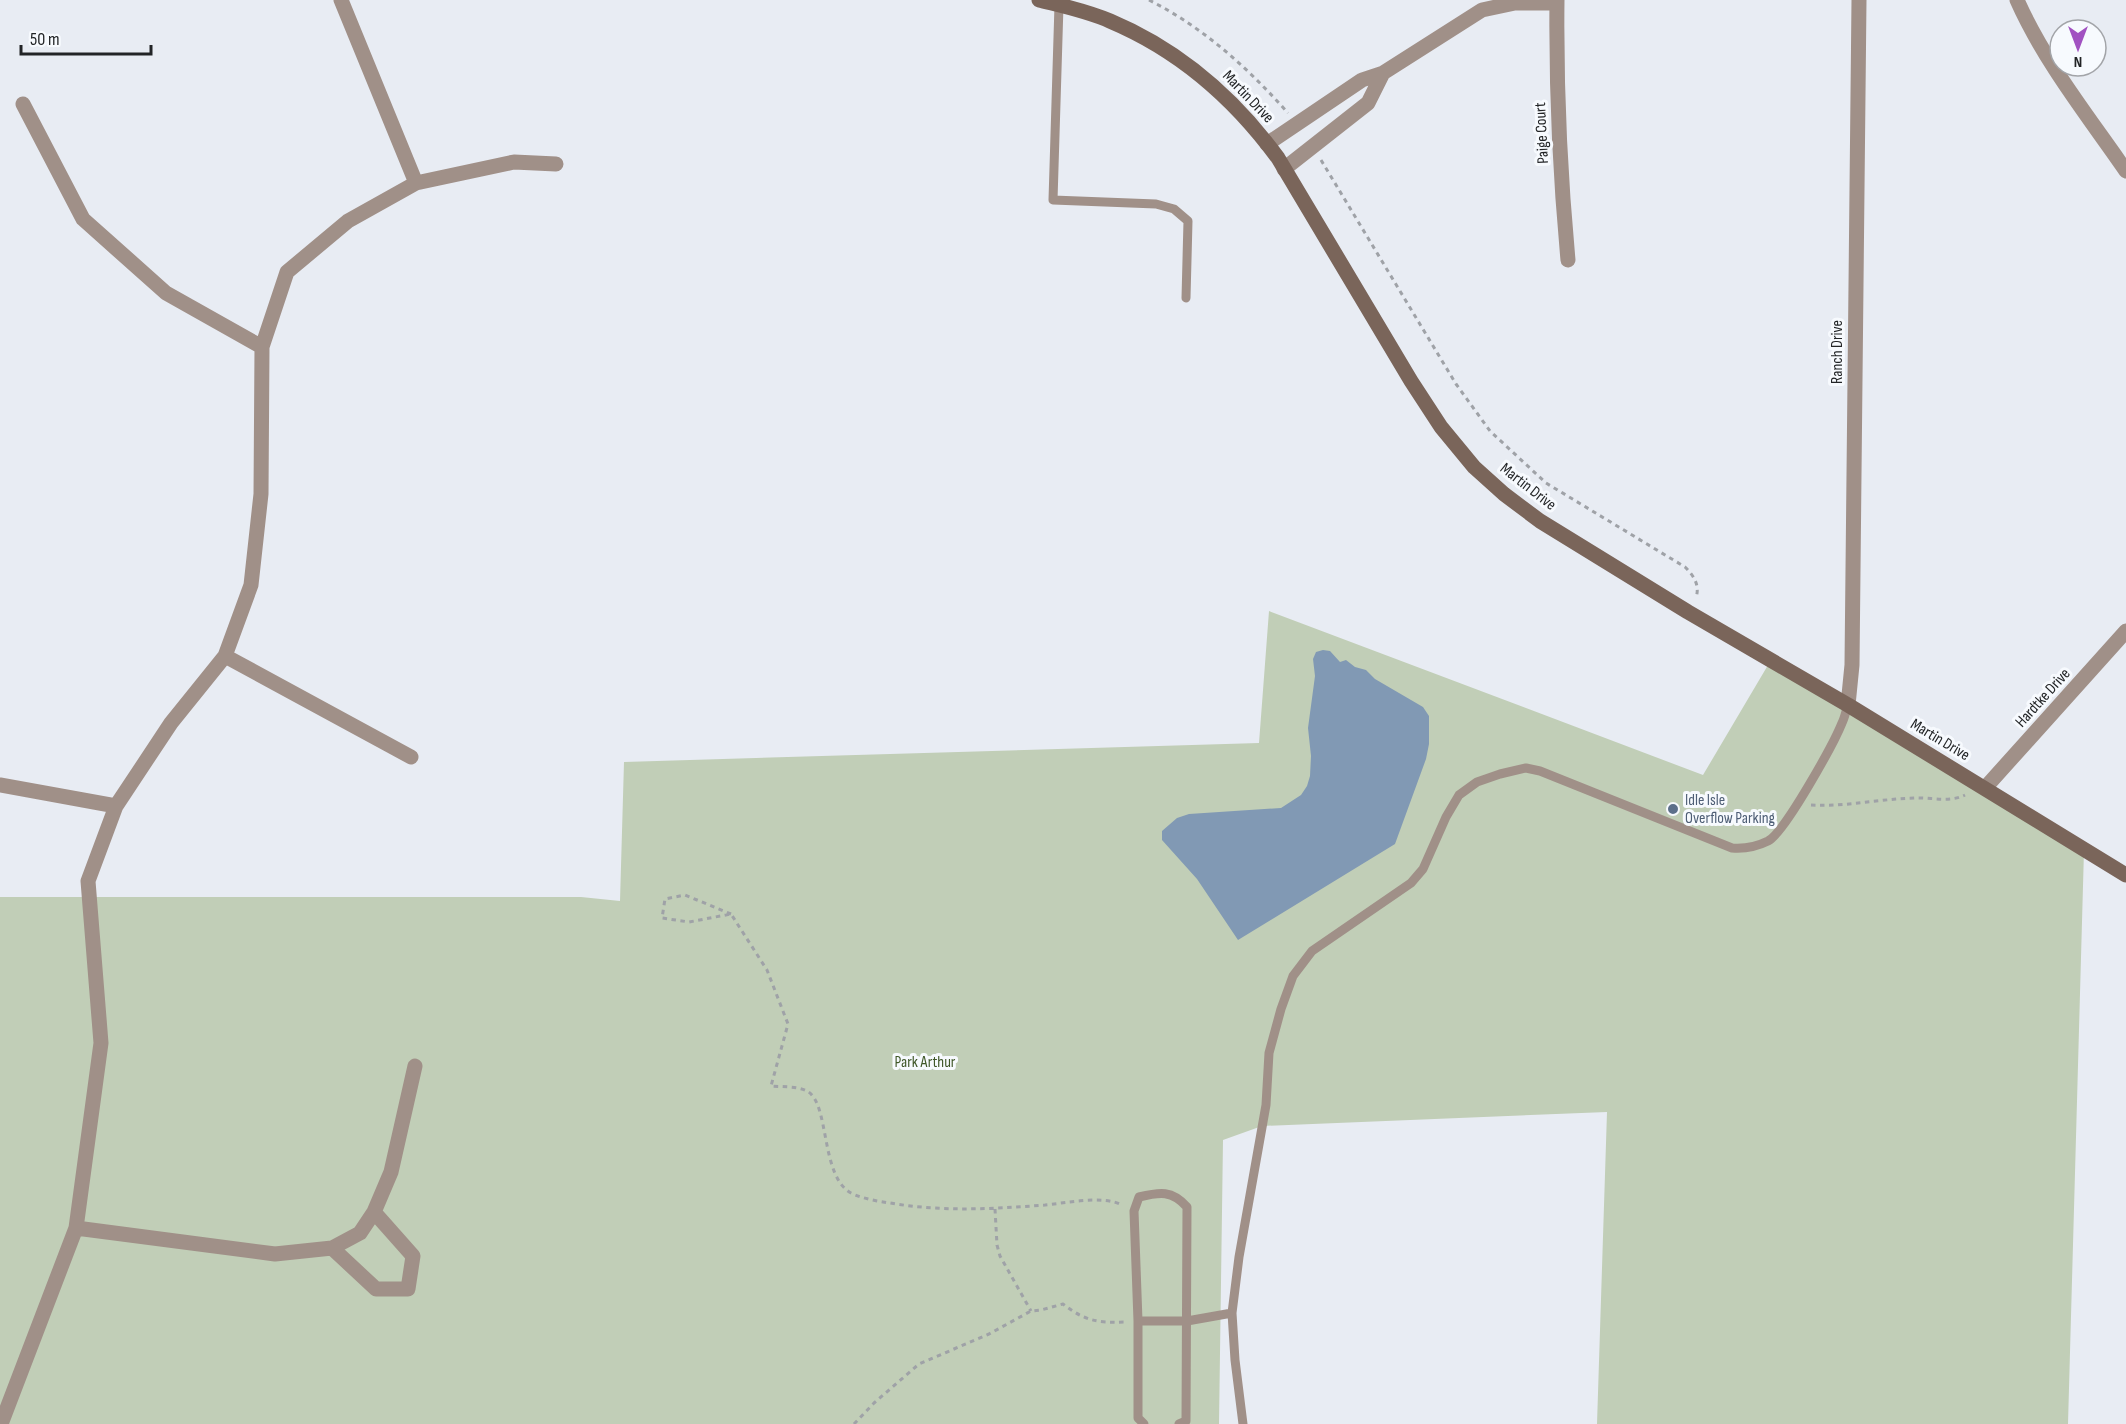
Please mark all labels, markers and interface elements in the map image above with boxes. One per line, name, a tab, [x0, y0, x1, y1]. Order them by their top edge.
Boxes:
scale bar	[21, 18, 152, 56]
north arrow	[2048, 18, 2108, 78]
text: 50 m	[30, 29, 60, 50]
text: N	[2074, 52, 2082, 71]
street label: Martin Drive	[1218, 67, 1278, 127]
street label: Paige Court	[1531, 102, 1553, 164]
street label: Ranch Drive	[1828, 320, 1847, 384]
street label: Martin Drive	[1496, 459, 1560, 515]
street label: Hardtke Drive	[2012, 665, 2074, 731]
street label: Martin Drive	[1907, 715, 1973, 765]
place label: Idle Isle Overflow Parking	[1685, 791, 1775, 828]
marker: Idle Isle Overflow Parking	[1666, 802, 1680, 816]
park label: Park Arthur	[895, 1053, 956, 1072]

